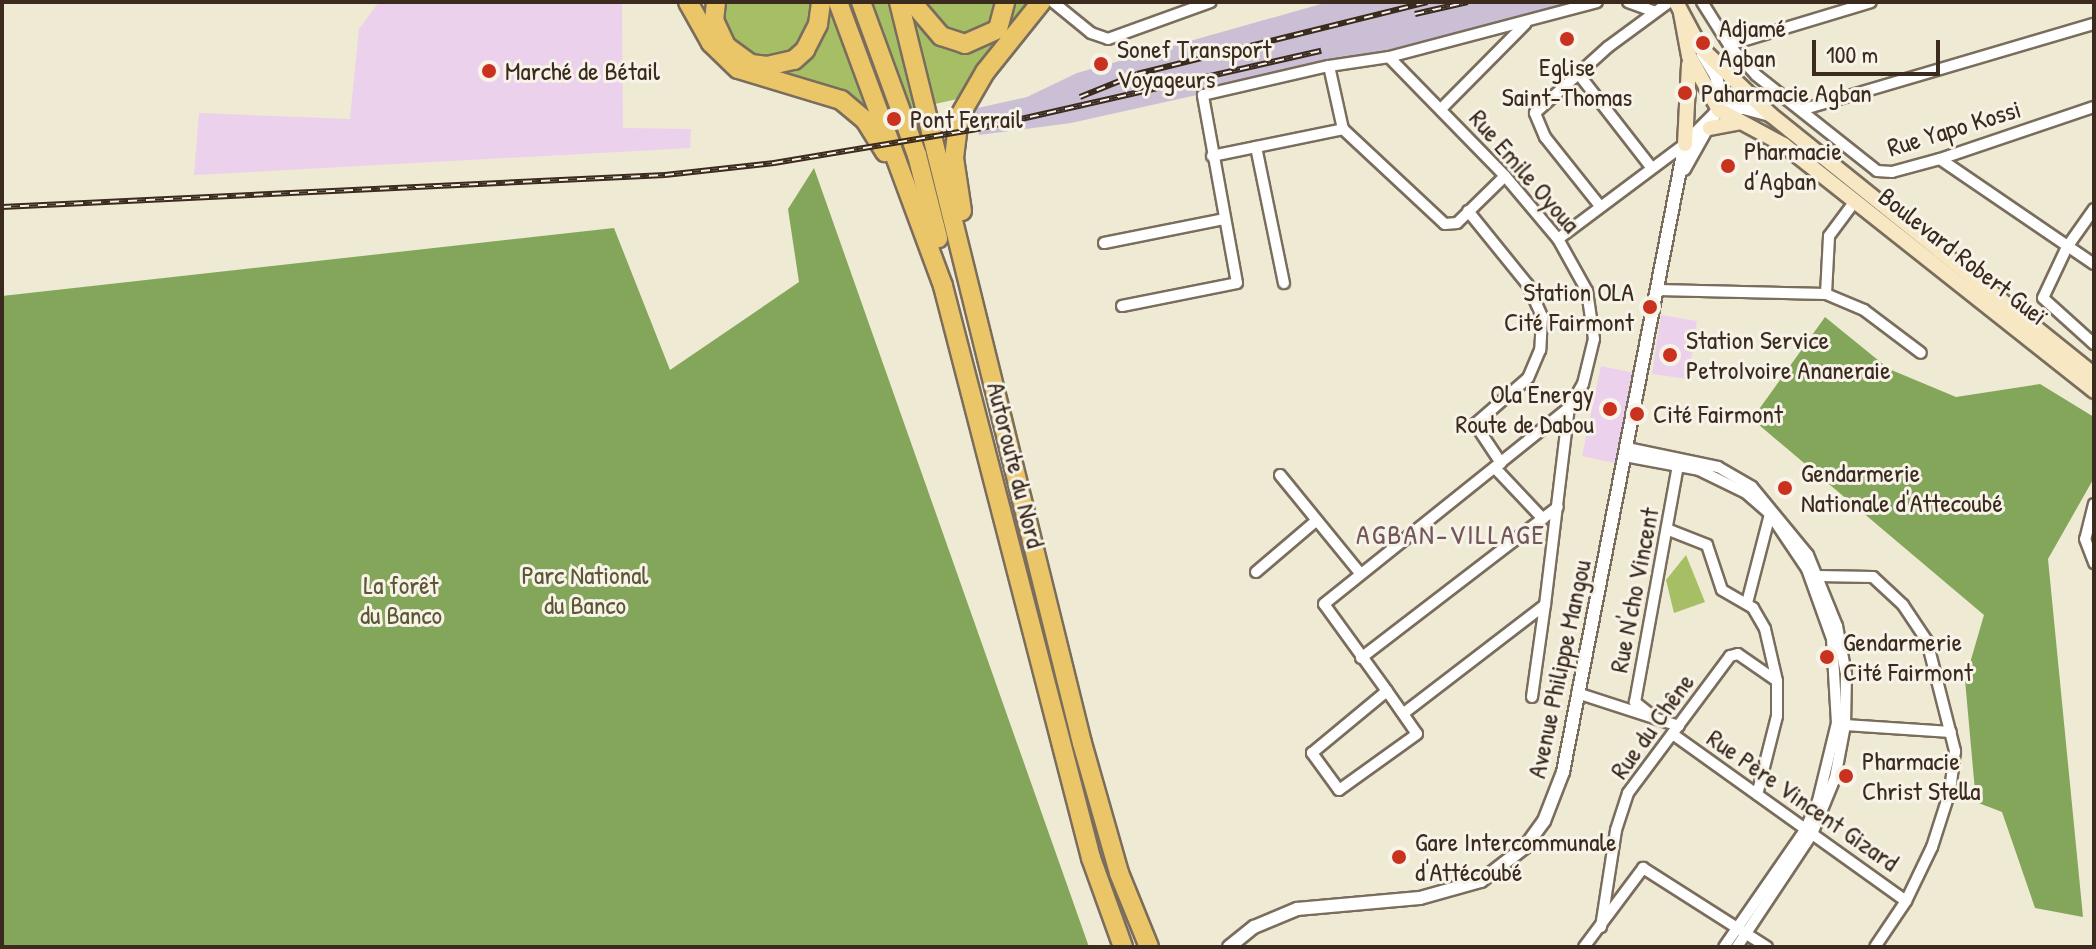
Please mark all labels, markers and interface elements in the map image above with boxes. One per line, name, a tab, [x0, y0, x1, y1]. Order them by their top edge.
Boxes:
place label: Adjamé Agban	[1719, 12, 1786, 74]
scale bar	[1816, 24, 1944, 74]
marker: Eglise Saint-Thomas	[1558, 30, 1576, 48]
place label: Sonef Transport Voyageurs	[1117, 33, 1272, 94]
marker: Adjamé Agban	[1694, 34, 1712, 52]
text: 100 m	[1826, 38, 1878, 70]
place label: Eglise Saint-Thomas	[1502, 51, 1632, 112]
place label: Marché de Bétail	[505, 55, 660, 87]
marker: Sonef Transport Voyageurs	[1092, 55, 1110, 73]
marker: Marché de Bétail	[480, 62, 498, 80]
place label: Paharmacie Agban	[1701, 77, 1872, 109]
marker: Paharmacie Agban	[1676, 84, 1694, 102]
street label: Rue Yapo Kossi	[1884, 93, 2024, 163]
place label: Pont Ferrail	[910, 103, 1023, 135]
street label: Rue Emile Oyoua	[1463, 103, 1587, 239]
marker: Pont Ferrail	[885, 110, 903, 128]
place label: Pharmacie d’Agban	[1744, 135, 1842, 196]
marker: Pharmacie d’Agban	[1719, 157, 1737, 175]
street label: Boulevard Robert Gueï	[1872, 180, 2054, 332]
place label: Station OLA Cité Fairmont	[1504, 276, 1634, 338]
marker: Station OLA Cité Fairmont	[1641, 298, 1659, 316]
place label: Station Service PetroIvoire Ananeraie	[1686, 324, 1891, 386]
marker: Station Service PetroIvoire Ananeraie	[1661, 346, 1679, 364]
place label: Ola Energy Route de Dabou	[1455, 378, 1594, 440]
street label: Autoroute du Nord	[980, 379, 1052, 551]
place label: Cité Fairmont	[1653, 398, 1783, 430]
marker: Ola Energy Route de Dabou	[1601, 400, 1619, 418]
marker: Cité Fairmont	[1628, 405, 1646, 423]
place label: Gendarmerie Nationale d'Attecoubé	[1801, 457, 2003, 518]
marker: Gendarmerie Nationale d'Attecoubé	[1776, 479, 1794, 497]
street label: Rue N'cho Vincent	[1603, 505, 1665, 675]
district label: AGBAN-VILLAGE	[1356, 517, 1546, 551]
street label: Avenue Philippe Mangou	[1521, 557, 1597, 781]
park label: Parc National du Banco	[522, 559, 648, 620]
park label: La forêt du Banco	[360, 569, 442, 630]
place label: Gendarmerie Cité Fairmont	[1843, 626, 1973, 688]
marker: Gendarmerie Cité Fairmont	[1818, 648, 1836, 666]
street label: Rue du Chêne	[1603, 667, 1701, 785]
street label: Rue Père Vincent Gizard	[1701, 722, 1905, 878]
place label: Pharmacie Christ Stella	[1862, 745, 1981, 806]
marker: Pharmacie Christ Stella	[1837, 767, 1855, 785]
place label: Gare Intercommunale d'Attécoubé	[1415, 826, 1617, 888]
marker: Gare Intercommunale d'Attécoubé	[1390, 848, 1408, 866]

